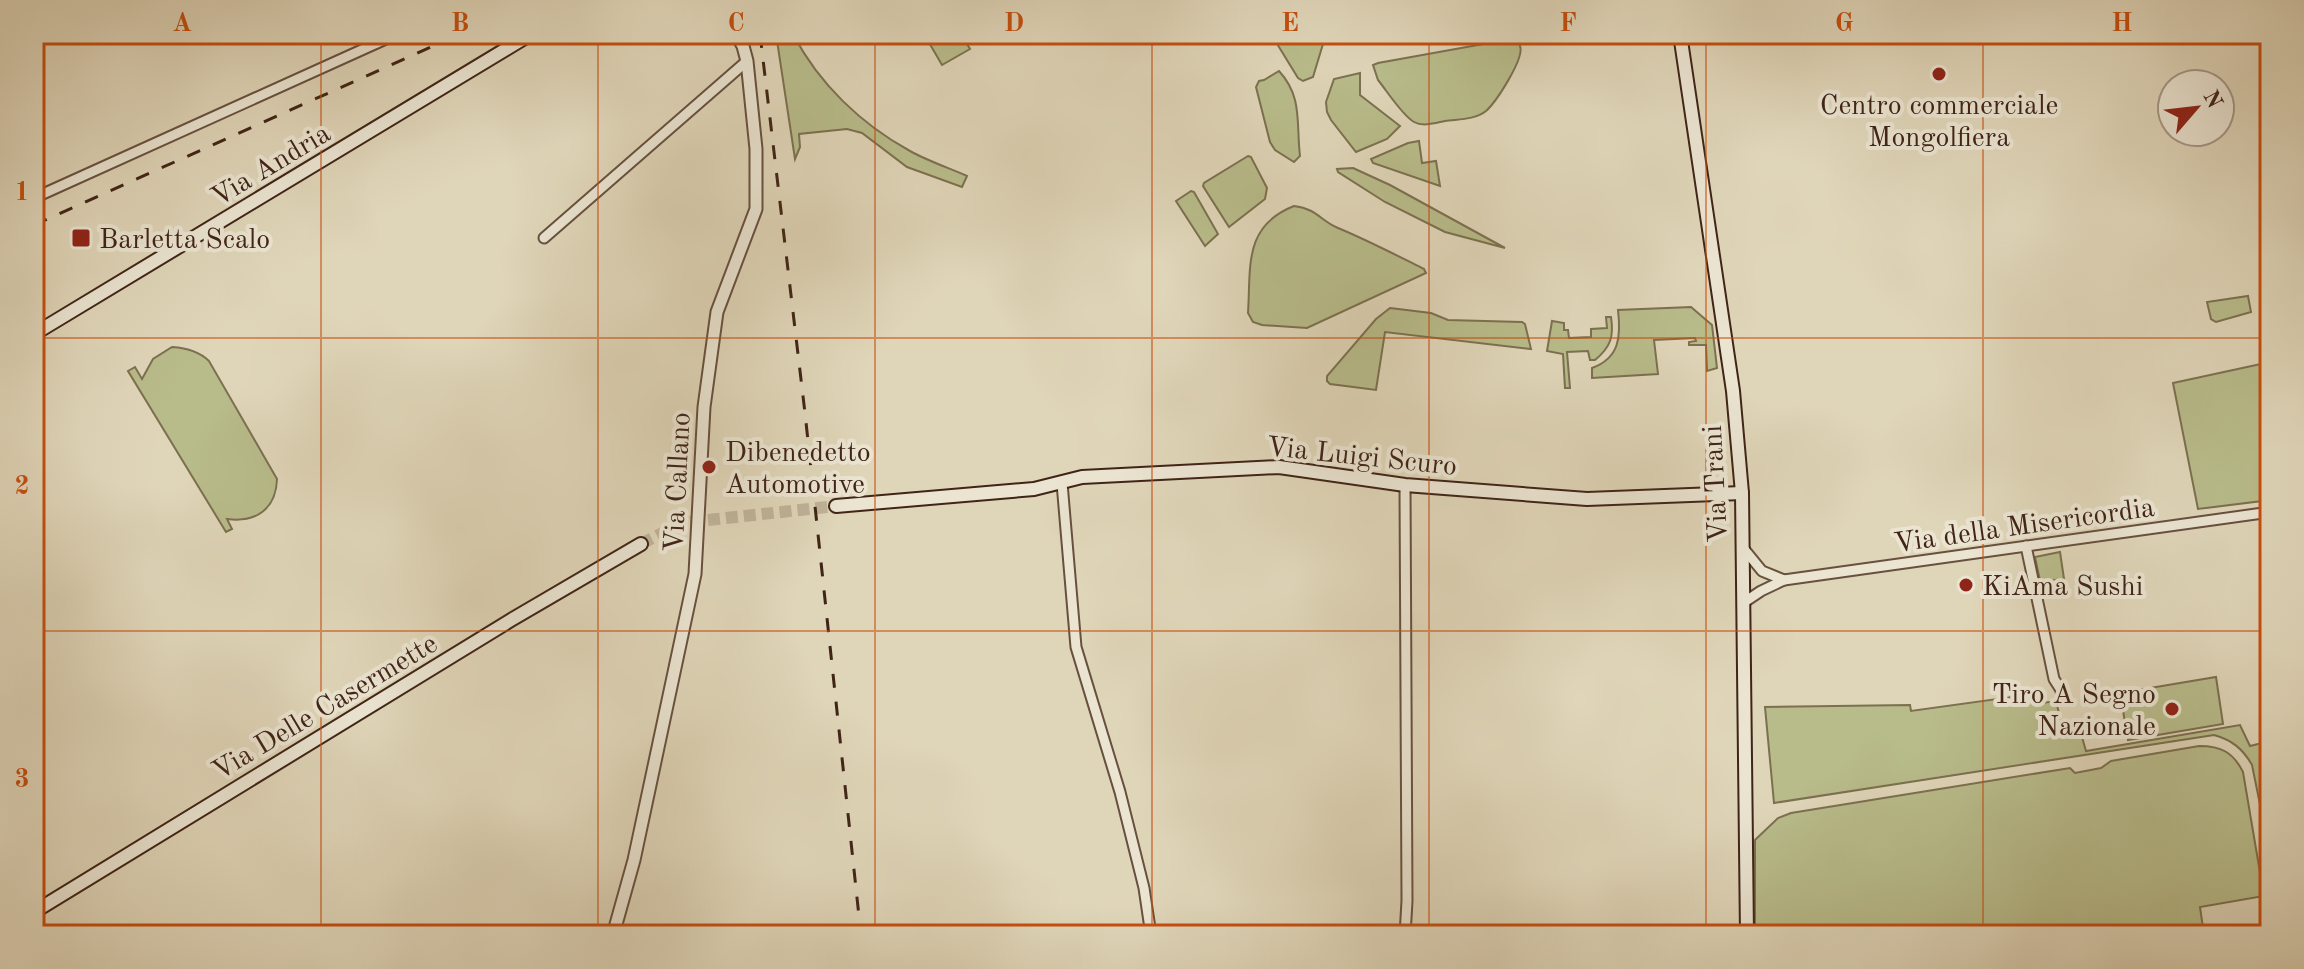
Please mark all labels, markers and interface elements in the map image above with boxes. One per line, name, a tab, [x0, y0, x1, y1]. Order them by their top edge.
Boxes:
text: A	[172, 11, 192, 37]
text: B	[451, 11, 469, 37]
text: C	[727, 11, 745, 37]
text: D	[1004, 11, 1024, 37]
text: E	[1281, 11, 1299, 37]
text: F	[1559, 11, 1577, 37]
text: G	[1835, 11, 1853, 37]
text: H	[2111, 11, 2133, 37]
marker: Centro commerciale Mongolfiera	[1930, 65, 1948, 83]
north arrow	[2156, 68, 2236, 148]
text: N	[2198, 87, 2226, 112]
place label: Centro commerciale Mongolfiera	[1820, 93, 2058, 153]
street label: Via Andria	[207, 120, 336, 213]
text: 1	[14, 180, 30, 206]
marker: Barletta Scalo	[70, 227, 92, 249]
place label: Barletta Scalo	[99, 227, 270, 255]
street label: Via Callano	[661, 411, 697, 553]
street label: Via Trani	[1700, 424, 1734, 543]
street label: Via Luigi Scuro	[1265, 434, 1458, 482]
place label: Dibenedetto Automotive	[725, 440, 871, 500]
marker: Dibenedetto Automotive	[700, 458, 718, 476]
text: 2	[14, 474, 30, 500]
street label: Via della Misericordia	[1892, 495, 2157, 559]
place label: KiAma Sushi	[1982, 574, 2143, 602]
marker: KiAma Sushi	[1957, 576, 1975, 594]
street label: Via Delle Casermette	[208, 630, 443, 787]
place label: Tiro A Segno Nazionale	[1992, 682, 2156, 742]
marker: Tiro A Segno Nazionale	[2163, 700, 2181, 718]
text: 3	[14, 767, 30, 793]

